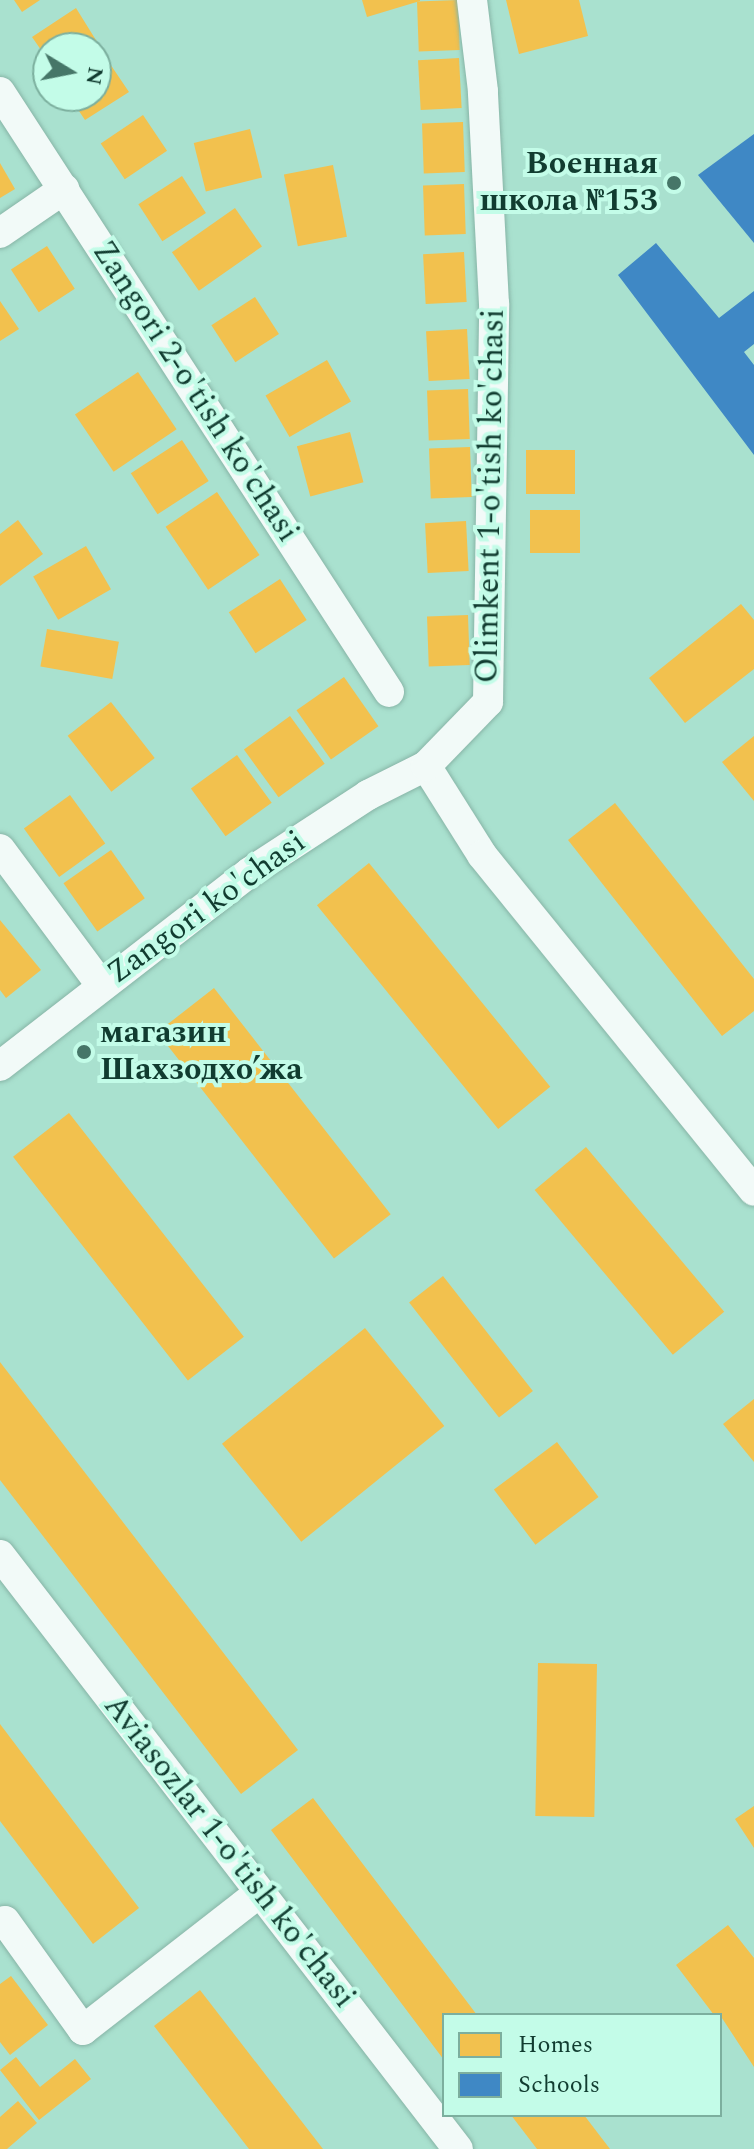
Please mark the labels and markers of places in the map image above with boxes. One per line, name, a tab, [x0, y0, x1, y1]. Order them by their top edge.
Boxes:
place label: Военная школа №153	[479, 146, 658, 221]
marker: Военная школа №153	[665, 174, 683, 192]
place label: магазин Шахзодхо’жа	[100, 1015, 303, 1090]
marker: магазин Шахзодхо’жа	[75, 1043, 93, 1061]

